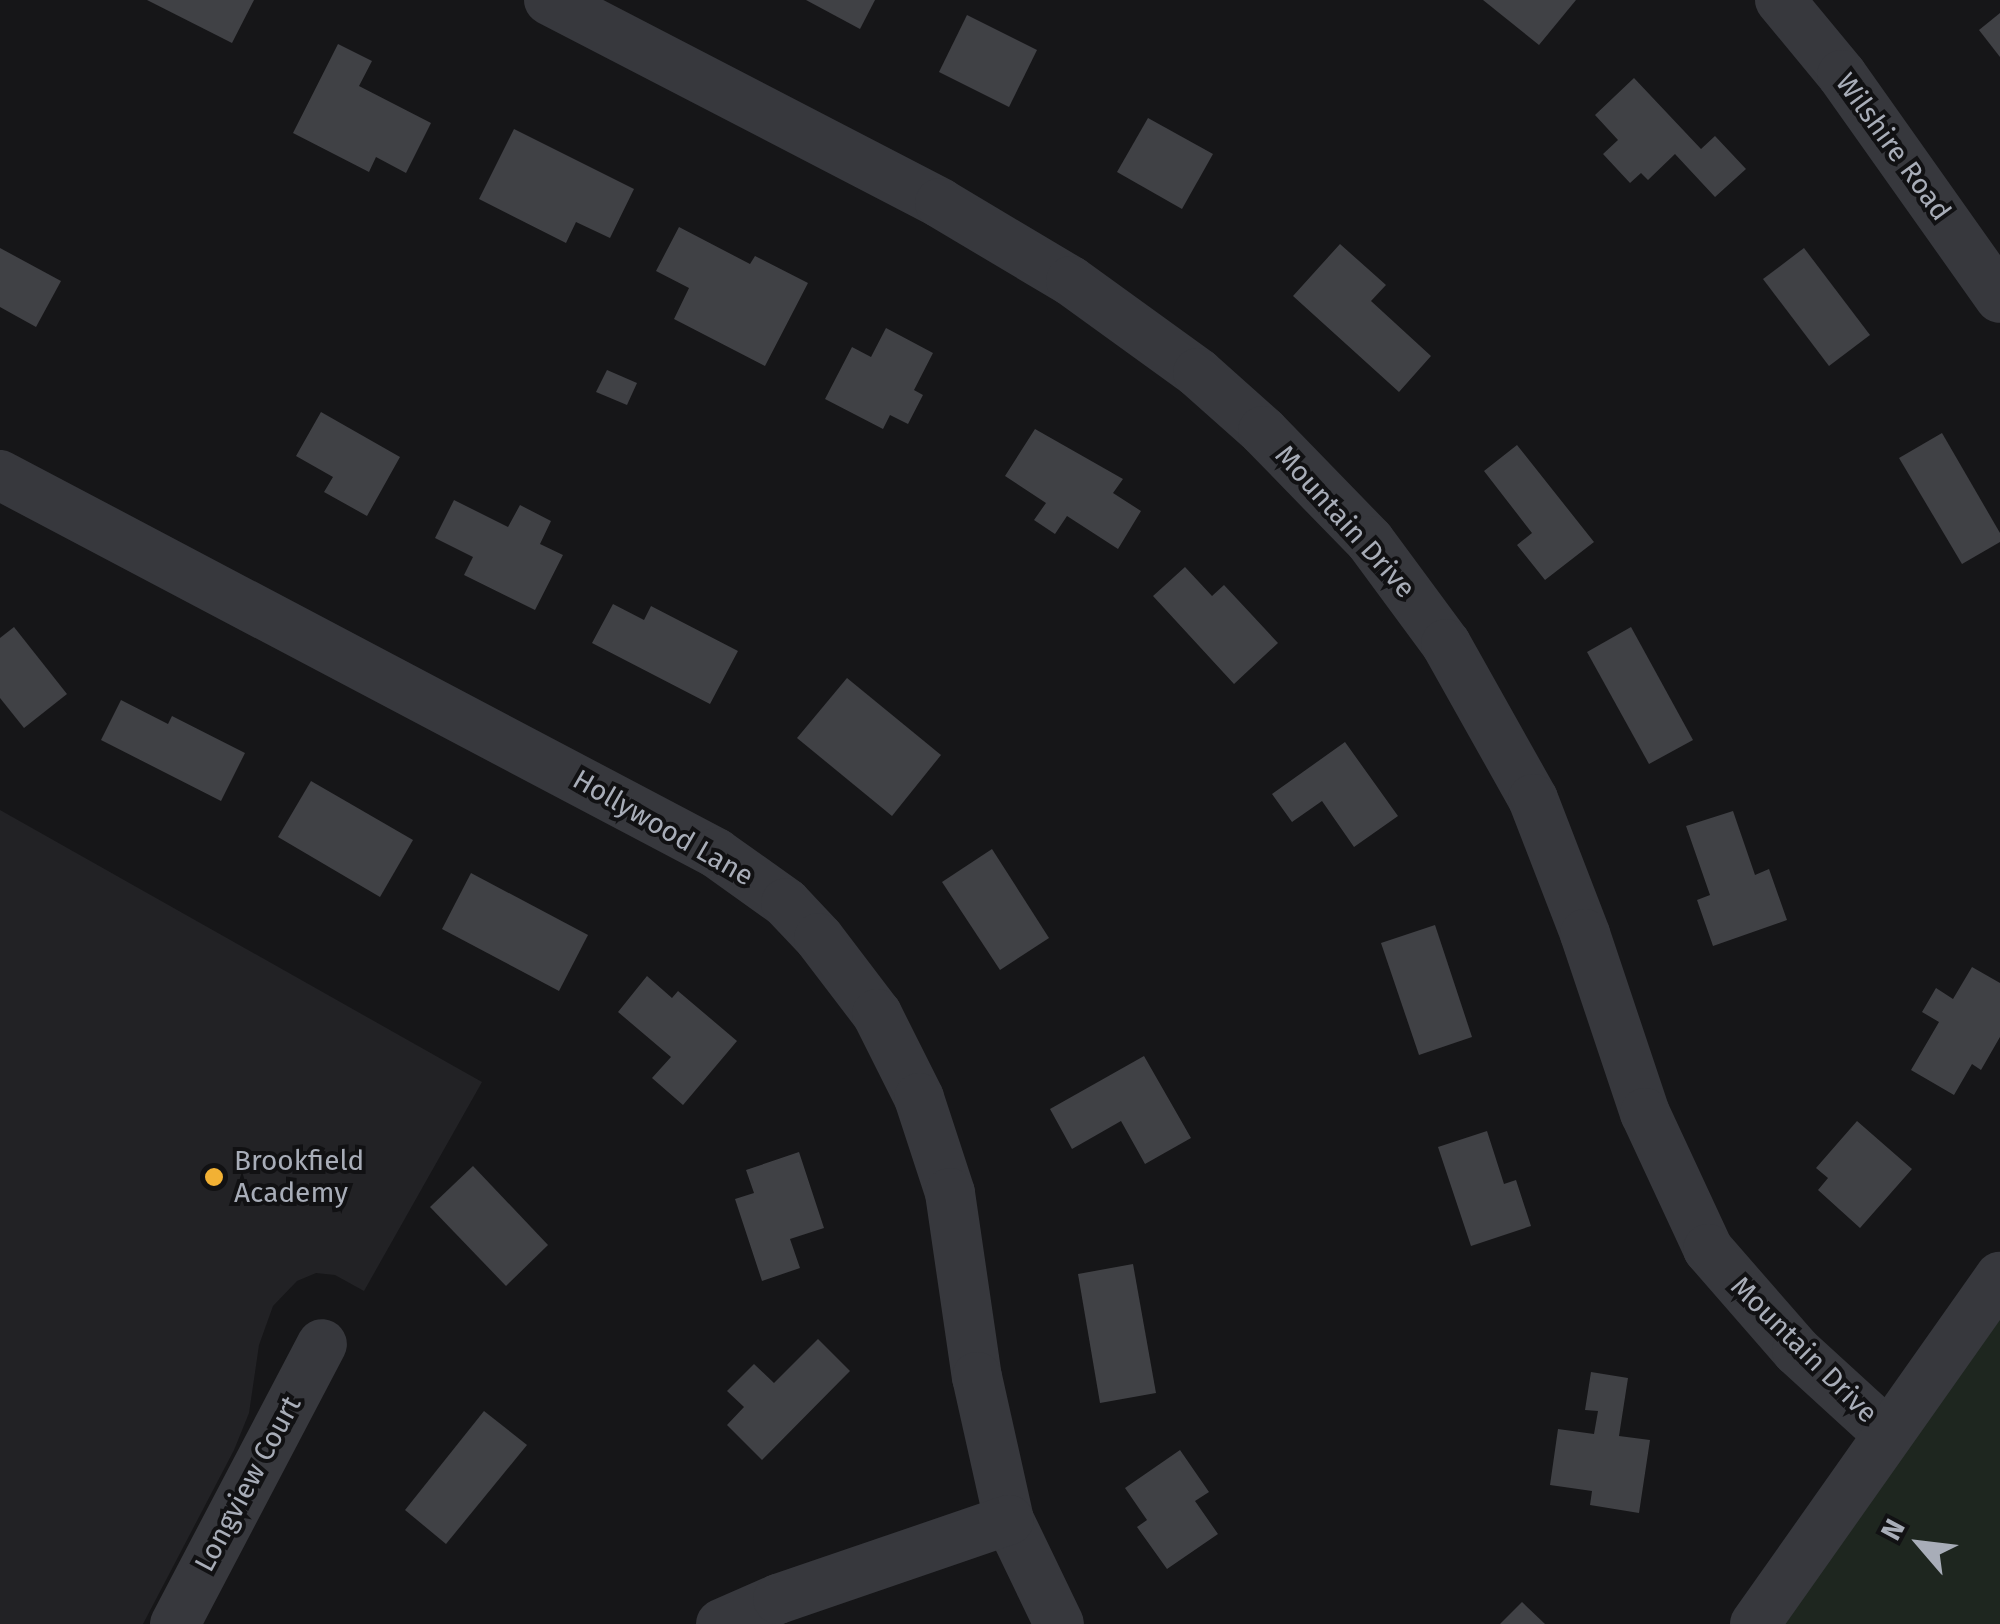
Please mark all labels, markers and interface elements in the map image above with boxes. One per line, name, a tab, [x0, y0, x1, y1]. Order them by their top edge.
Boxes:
street label: Wilshire Road	[1828, 67, 1958, 227]
street label: Mountain Drive	[1268, 439, 1422, 605]
street label: Hollywood Lane	[567, 763, 759, 893]
place label: Brookfield Academy	[234, 1144, 364, 1210]
marker: Brookfield Academy	[203, 1166, 225, 1188]
street label: Mountain Drive	[1724, 1270, 1884, 1430]
street label: Longview Court	[188, 1391, 308, 1577]
north arrow	[1870, 1494, 1970, 1594]
text: N	[1874, 1514, 1912, 1546]

